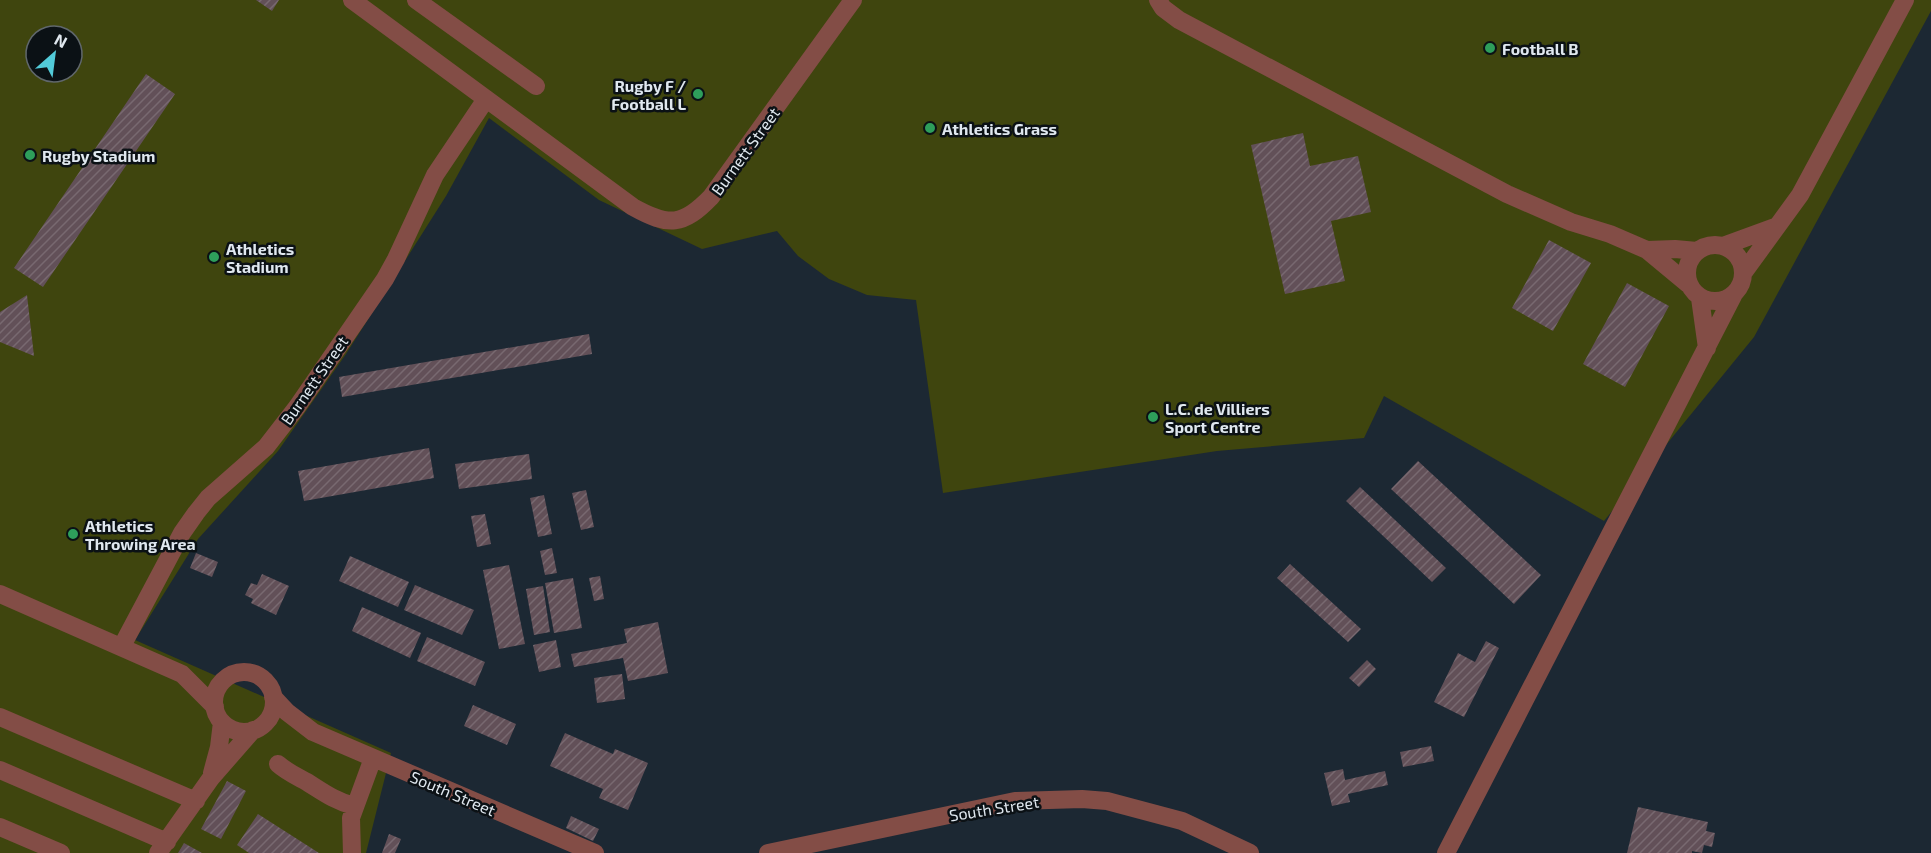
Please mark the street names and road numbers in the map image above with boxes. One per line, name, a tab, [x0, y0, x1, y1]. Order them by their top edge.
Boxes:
street label: Burnett Street	[707, 104, 783, 198]
street label: Burnett Street	[277, 332, 351, 428]
street label: South Street	[408, 767, 498, 819]
street label: South Street	[948, 792, 1040, 824]

